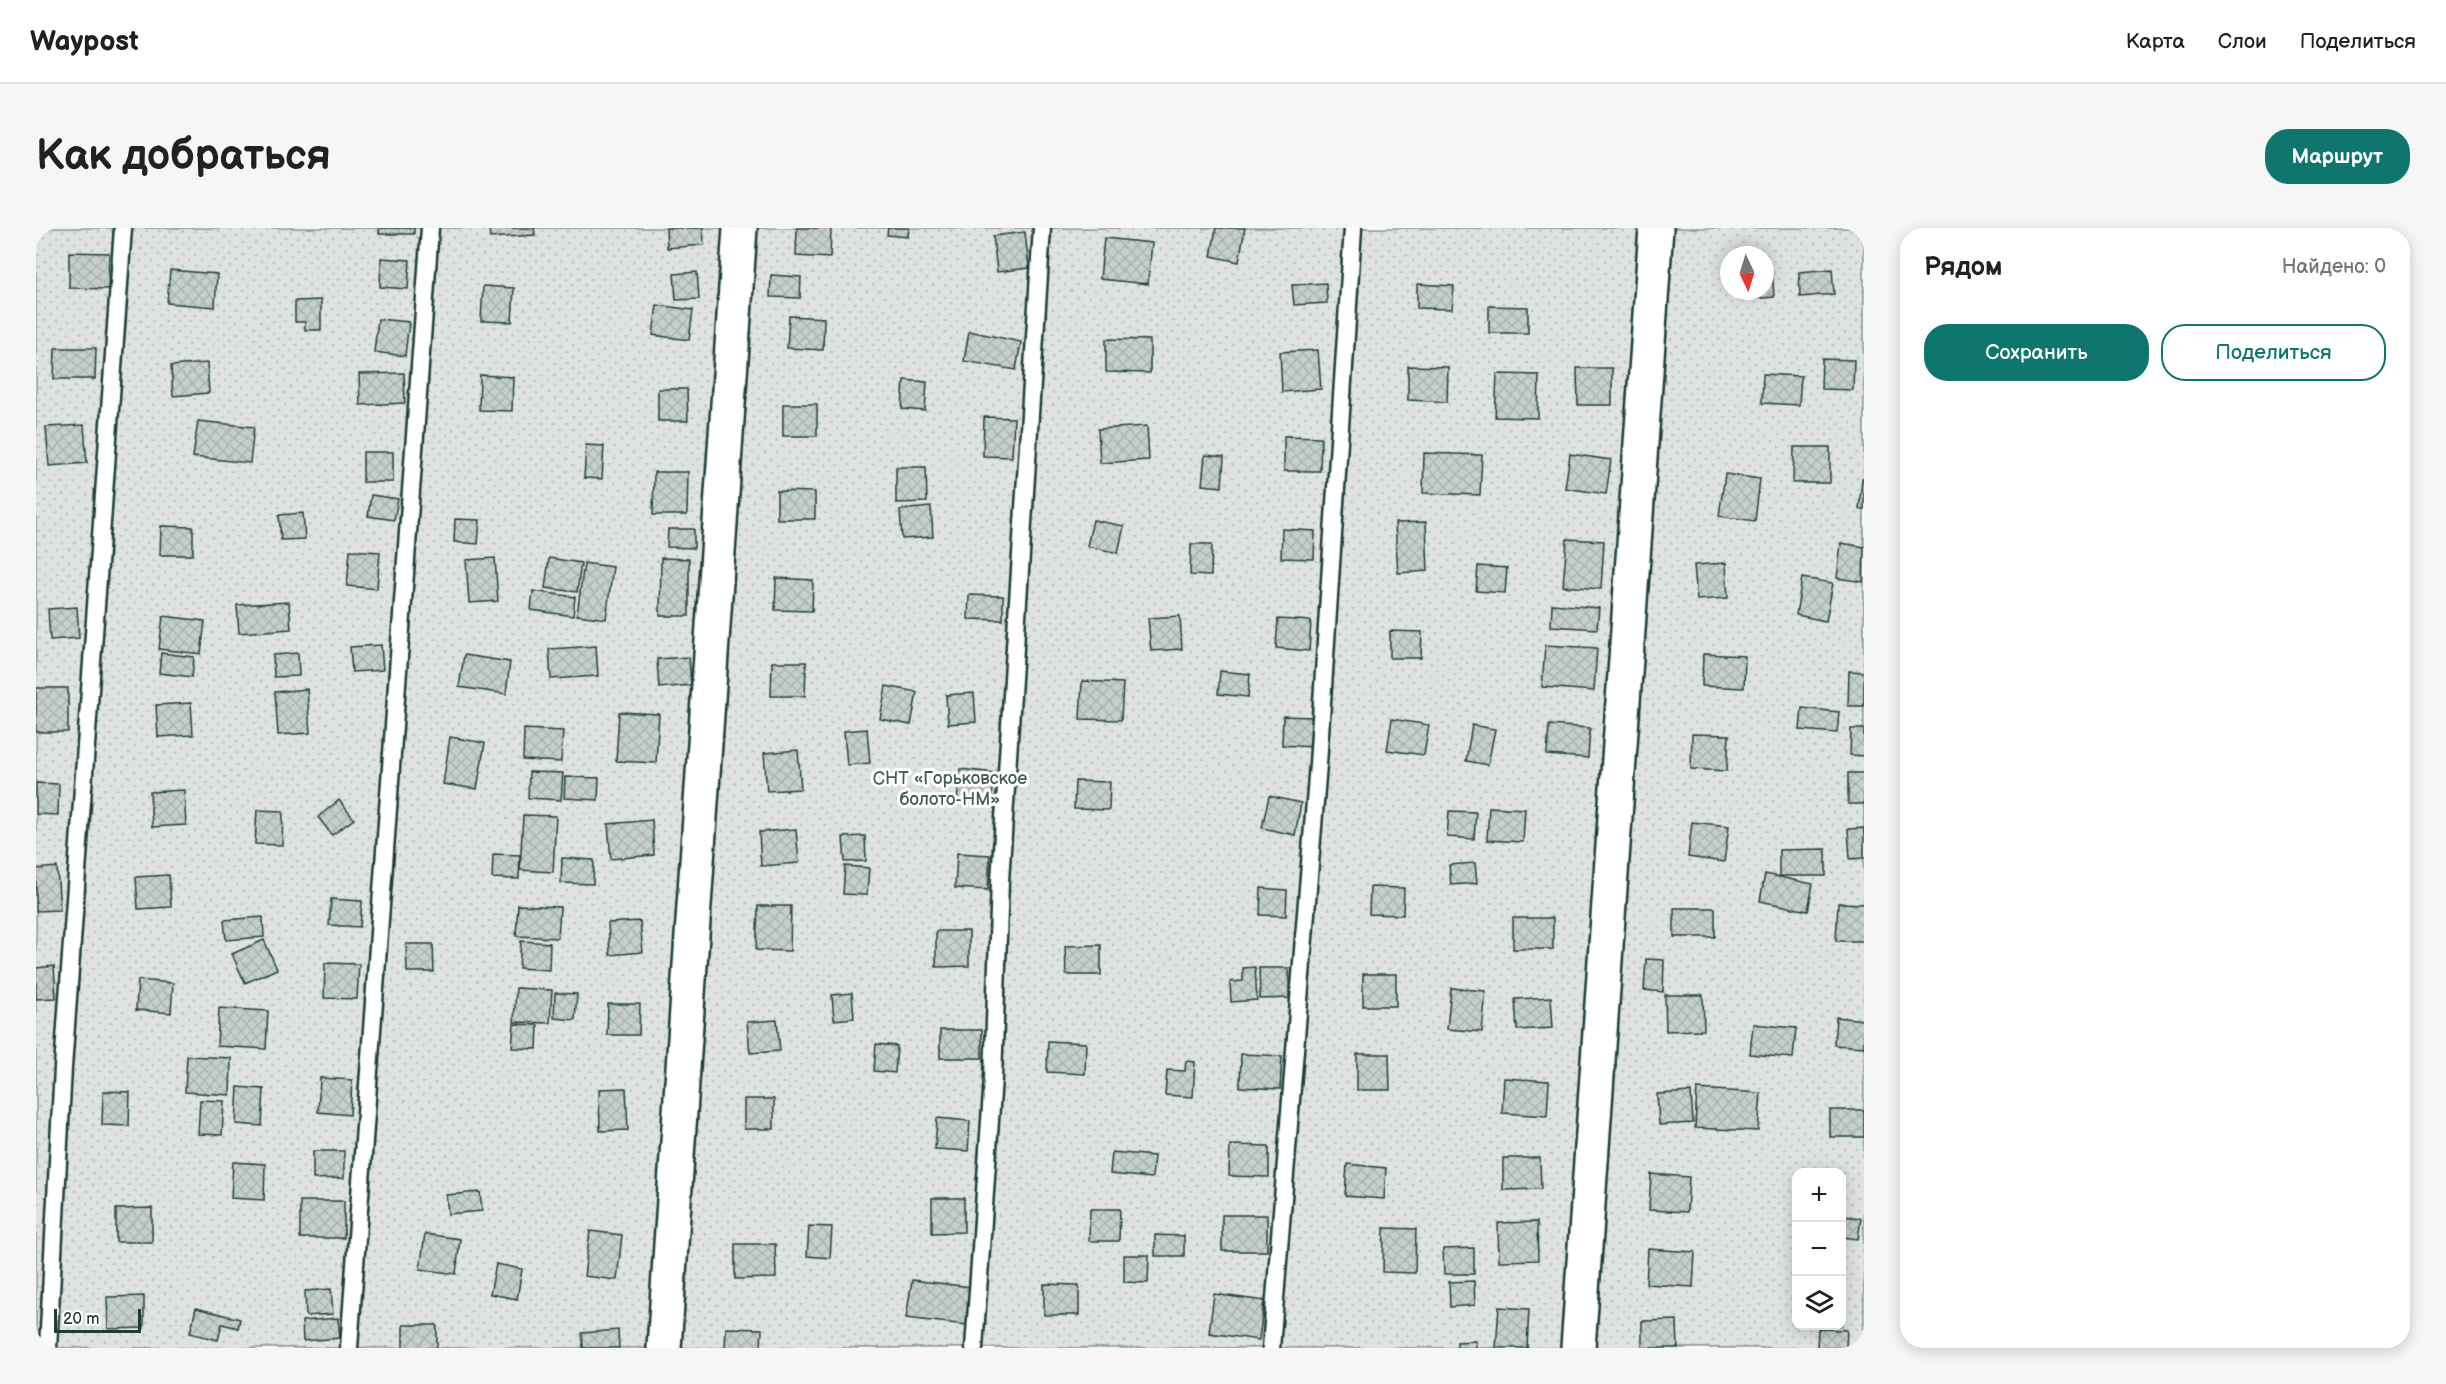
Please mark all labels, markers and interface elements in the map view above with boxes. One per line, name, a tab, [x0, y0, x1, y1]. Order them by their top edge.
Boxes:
text: Waypost	[30, 25, 139, 58]
text: Карта	[2126, 29, 2185, 54]
text: Слои	[2218, 29, 2267, 54]
text: Поделиться	[2300, 29, 2416, 54]
button: Маршрут	[2265, 129, 2410, 184]
text: Как добраться	[36, 131, 331, 182]
north arrow	[1720, 246, 1774, 300]
text: Рядом	[1924, 252, 2002, 283]
text: Найдено: 0	[2282, 255, 2386, 279]
button: Сохранить	[1924, 324, 2149, 381]
button: Поделиться	[2161, 324, 2386, 381]
park label: СНТ «Горьковское болото-НМ»	[873, 768, 1027, 810]
map controls	[1792, 1168, 1846, 1330]
button: +	[1792, 1168, 1846, 1222]
button: −	[1792, 1222, 1846, 1276]
button: layers	[1792, 1276, 1846, 1330]
scale bar	[54, 1306, 141, 1334]
text: 20 m	[63, 1310, 99, 1329]

